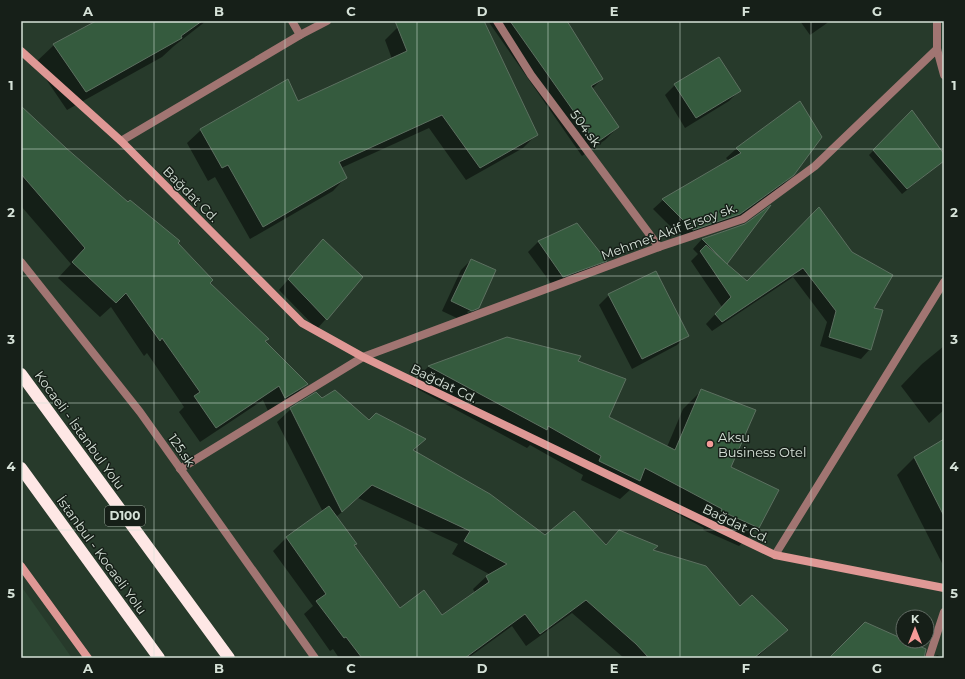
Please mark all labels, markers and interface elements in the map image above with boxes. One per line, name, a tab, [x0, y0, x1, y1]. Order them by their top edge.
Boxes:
text: A	[82, 3, 94, 19]
text: B	[214, 3, 224, 19]
text: C	[346, 3, 356, 19]
text: D	[477, 3, 488, 19]
text: E	[610, 3, 619, 19]
text: F	[742, 3, 750, 19]
text: G	[872, 3, 882, 19]
text: 1	[8, 77, 14, 93]
text: 1	[951, 77, 957, 93]
street label: 504.sk	[567, 107, 605, 150]
street label: Bağdat Cd.	[160, 163, 222, 225]
street label: Mehmet Akif Ersoy sk.	[599, 199, 739, 263]
text: 2	[7, 204, 15, 220]
text: 2	[950, 204, 958, 220]
text: 3	[6, 331, 15, 347]
text: 3	[949, 331, 958, 347]
street label: Bağdat Cd.	[408, 360, 480, 406]
street label: Kocaeli - İstanbul Yolu	[32, 368, 128, 492]
place label: Aksu Business Otel	[718, 429, 806, 460]
street label: 125.sk	[165, 431, 199, 470]
marker: Aksu Business Otel	[705, 439, 715, 449]
text: 4	[7, 458, 16, 474]
text: 4	[950, 458, 959, 474]
street label: İstanbul - Kocaeli Yolu	[54, 493, 150, 617]
street label: Bağdat Cd.	[700, 500, 772, 546]
road number: D100	[105, 506, 145, 526]
text: 5	[7, 585, 15, 601]
text: 5	[950, 585, 958, 601]
north arrow	[895, 609, 935, 649]
text: K	[911, 612, 920, 626]
text: A	[82, 660, 94, 676]
text: B	[214, 660, 224, 676]
text: C	[346, 660, 356, 676]
text: D	[477, 660, 488, 676]
text: E	[610, 660, 619, 676]
text: F	[742, 660, 750, 676]
text: G	[872, 660, 882, 676]

